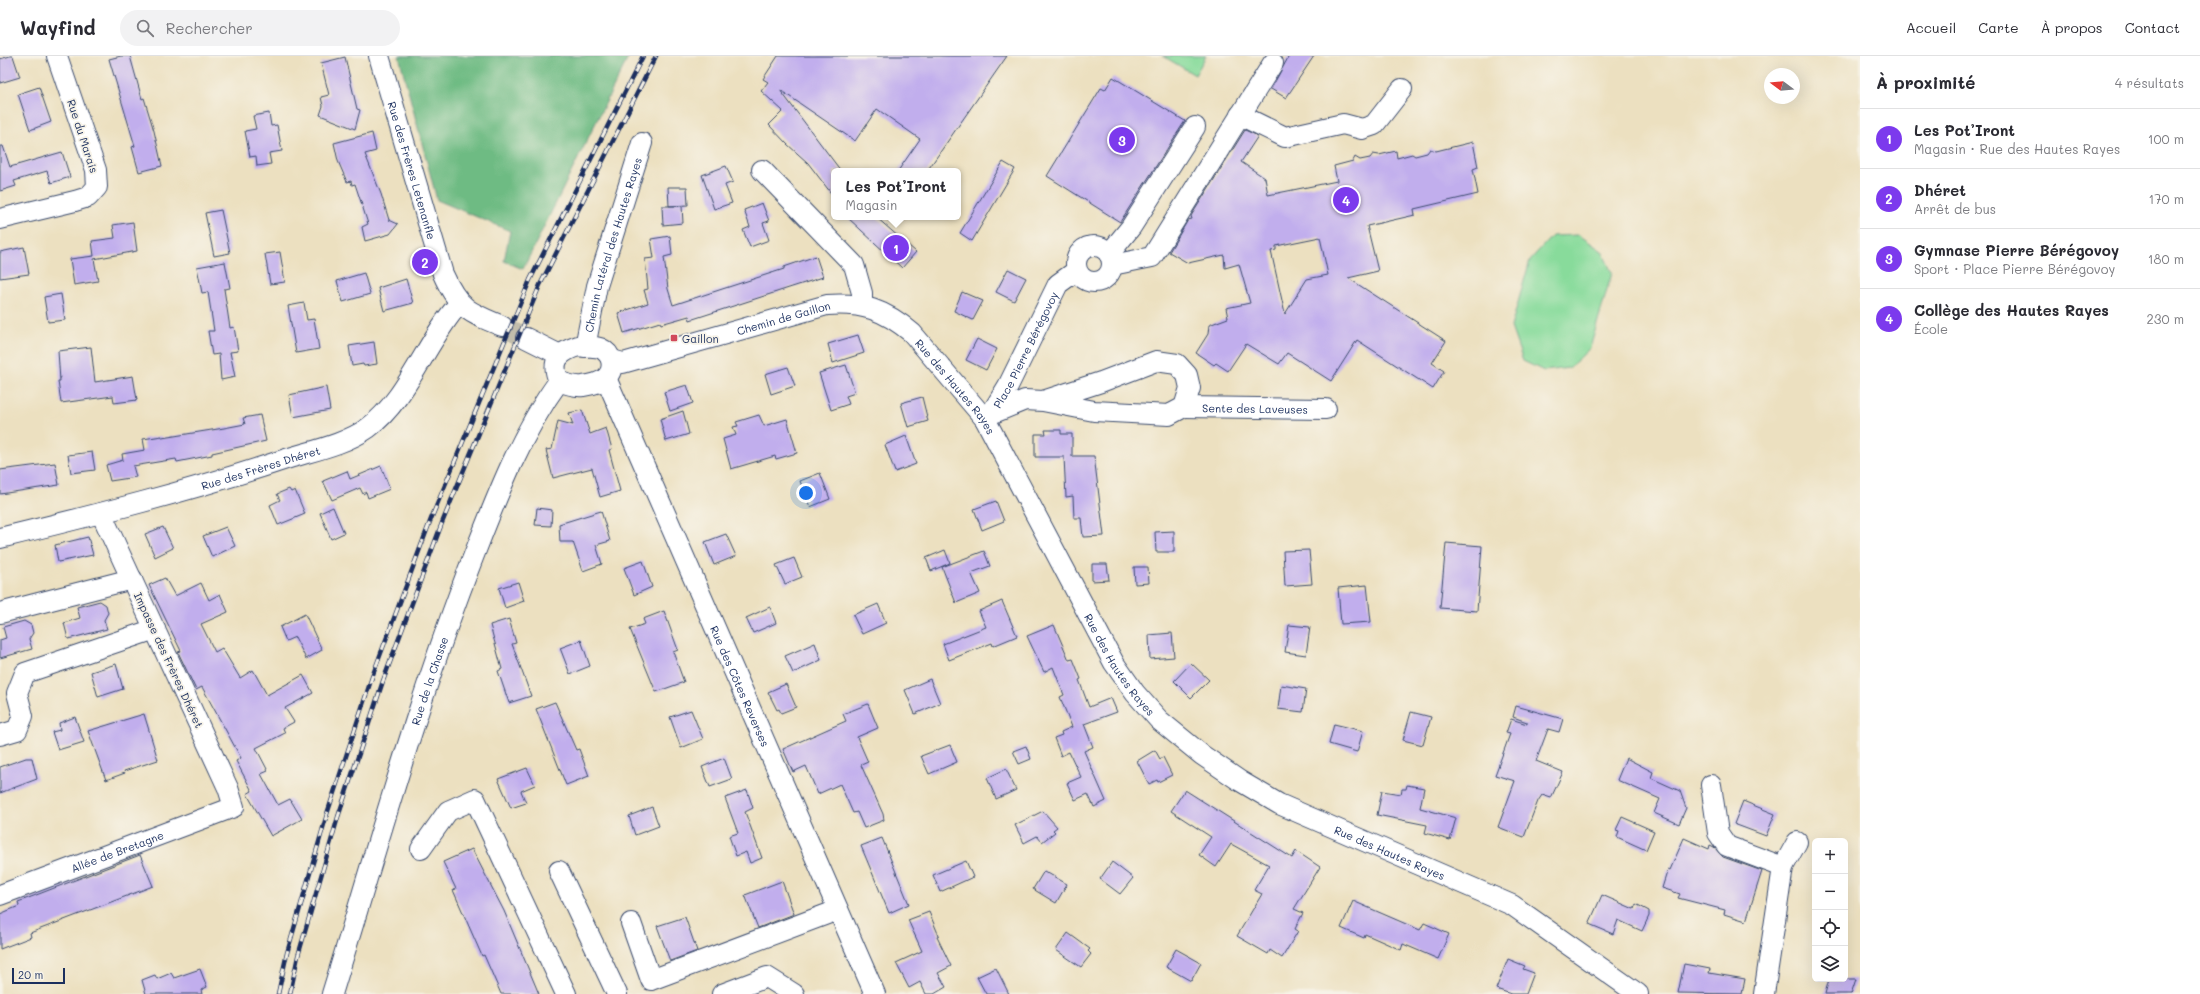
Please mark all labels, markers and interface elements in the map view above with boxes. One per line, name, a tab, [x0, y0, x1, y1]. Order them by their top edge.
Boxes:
search box	[120, 10, 400, 46]
text: Wayfind	[20, 15, 96, 40]
icon: search	[134, 17, 156, 39]
text: Rechercher	[166, 18, 253, 38]
text: Accueil	[1906, 18, 1956, 37]
text: Carte	[1978, 18, 2019, 37]
text: À propos	[2041, 18, 2103, 37]
text: Contact	[2125, 18, 2180, 37]
north arrow	[1764, 68, 1800, 104]
text: À proximité	[1876, 71, 1975, 93]
text: 4 résultats	[2115, 74, 2184, 91]
street label: Rue du Marais	[64, 97, 102, 175]
street label: Rue des Frères Letenanfle	[385, 99, 440, 241]
text: Les Pot’Iront	[1914, 120, 2015, 140]
pin: 3	[1109, 125, 1135, 155]
text: 1	[1886, 130, 1892, 147]
text: 100 m	[2148, 130, 2184, 147]
text: Magasin · Rue des Hautes Rayes	[1914, 140, 2120, 157]
street label: Chemin Latéral des Hautes Rayes	[581, 155, 645, 333]
popup	[831, 168, 961, 220]
text: Les Pot’Iront	[846, 176, 946, 196]
text: Dhéret	[1914, 180, 1966, 200]
pin: 4	[1333, 185, 1359, 215]
text: 2	[1885, 190, 1893, 207]
text: 170 m	[2148, 190, 2184, 207]
text: Magasin	[846, 196, 897, 213]
text: Arrêt de bus	[1914, 200, 1996, 217]
pin: 1	[883, 233, 909, 263]
text: Gymnase Pierre Bérégovoy	[1914, 240, 2119, 260]
pin: 2	[412, 247, 438, 277]
text: 3	[1885, 250, 1893, 267]
text: 180 m	[2148, 250, 2184, 267]
text: Sport · Place Pierre Bérégovoy	[1914, 260, 2115, 277]
street label: Place Pierre Bérégovoy	[989, 289, 1061, 411]
street label: Chemin de Gaillon	[735, 297, 832, 338]
text: Collège des Hautes Rayes	[1914, 300, 2109, 320]
text: 4	[1885, 310, 1893, 327]
text: 230 m	[2147, 310, 2184, 327]
text: École	[1914, 320, 1948, 337]
place label: Gaillon	[682, 331, 719, 346]
marker: Gaillon	[669, 333, 679, 343]
street label: Rue des Hautes Rayes	[912, 335, 999, 437]
street label: Sente des Laveuses	[1202, 400, 1308, 416]
street label: Rue des Frères Dhéret	[199, 442, 322, 493]
your location	[796, 483, 816, 503]
street label: Impasse des Frères Dhéret	[131, 590, 207, 731]
street label: Rue des Hautes Rayes	[1082, 611, 1159, 718]
street label: Rue des Côtes Reverses	[707, 623, 773, 749]
street label: Rue de la Chasse	[407, 634, 451, 727]
street label: Rue des Hautes Rayes	[1332, 821, 1448, 883]
street label: Allée de Bretagne	[69, 827, 166, 875]
map controls	[1812, 838, 1848, 982]
button: +	[1812, 838, 1848, 874]
button: −	[1812, 874, 1848, 910]
button: locate	[1812, 910, 1848, 946]
button: layers	[1812, 946, 1848, 982]
scale bar	[12, 966, 65, 985]
text: 20 m	[18, 967, 43, 982]

